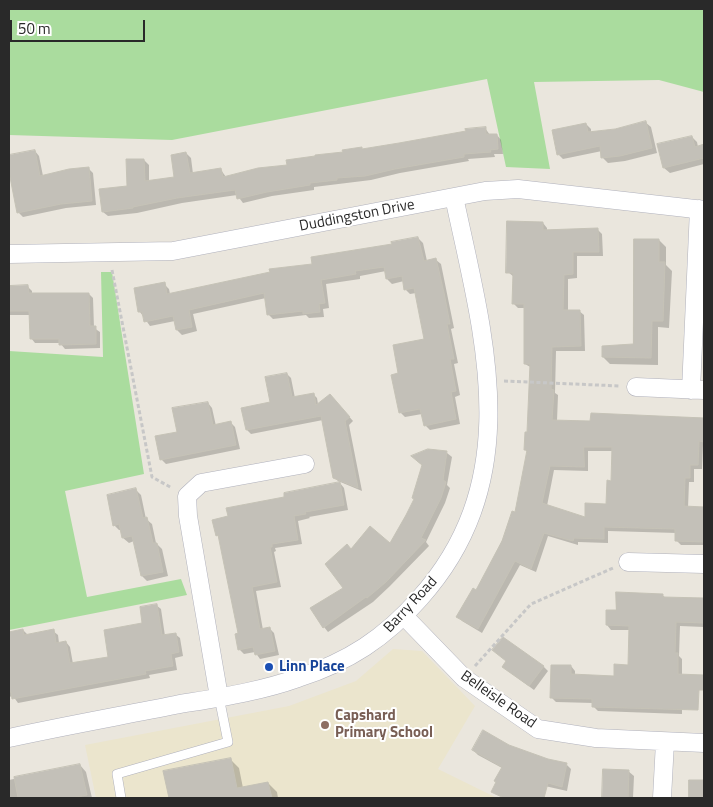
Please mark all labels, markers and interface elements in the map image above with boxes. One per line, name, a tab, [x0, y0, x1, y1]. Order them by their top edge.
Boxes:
scale bar	[12, 10, 148, 42]
text: 50 m	[18, 17, 51, 40]
street label: Duddingston Drive	[298, 196, 416, 236]
street label: Barry Road	[380, 573, 442, 637]
place label: Linn Place	[279, 658, 345, 676]
marker: Linn Place	[263, 661, 275, 673]
street label: Belleisle Road	[457, 667, 539, 733]
place label: Capshard Primary School	[335, 707, 433, 742]
marker: Capshard Primary School	[319, 719, 331, 731]

